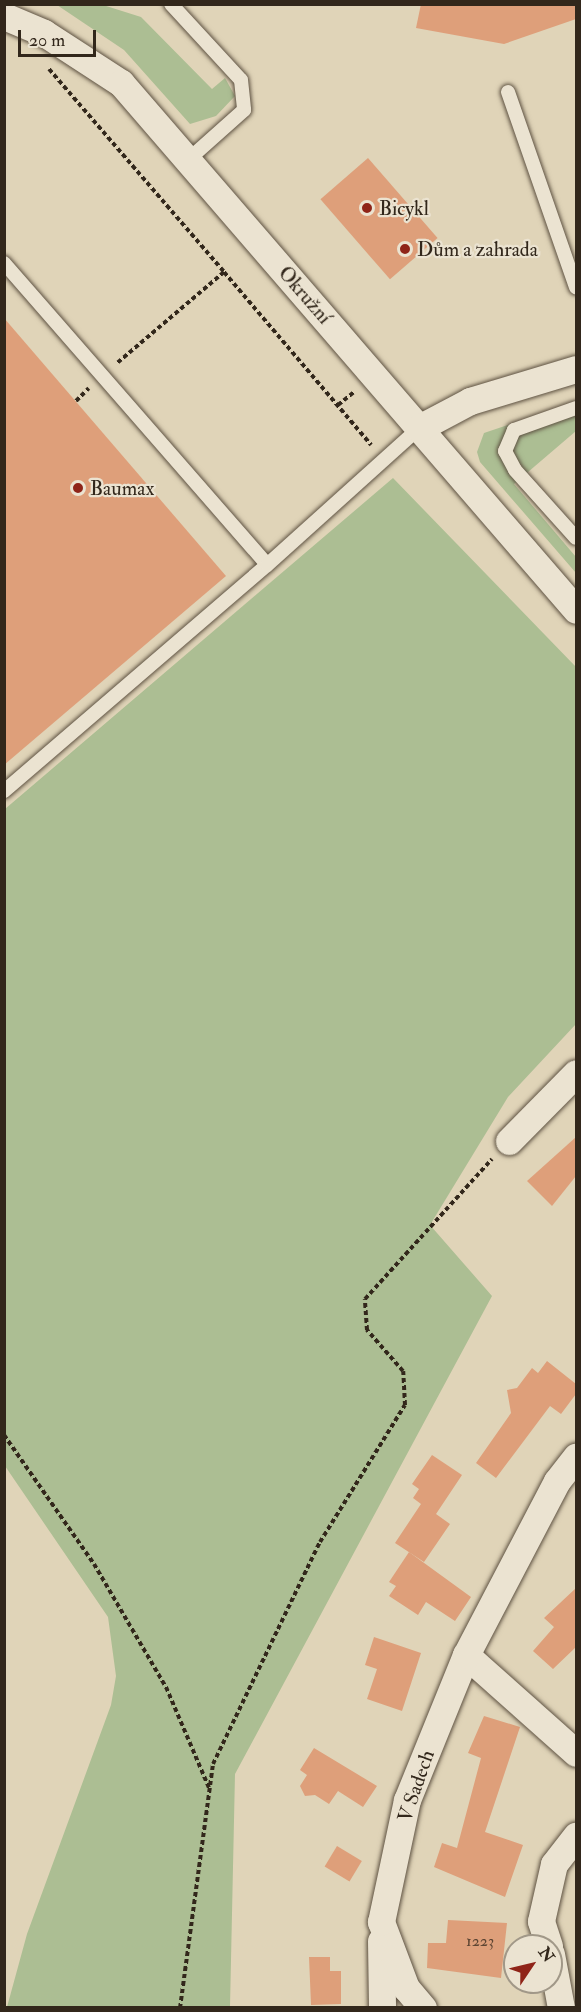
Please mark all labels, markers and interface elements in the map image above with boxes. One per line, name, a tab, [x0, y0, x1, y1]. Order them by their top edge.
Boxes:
scale bar	[21, 18, 99, 56]
text: 20 m	[29, 29, 65, 52]
place label: Bicykl	[379, 196, 429, 220]
marker: Bicykl	[360, 201, 374, 215]
place label: Dům a zahrada	[417, 237, 538, 261]
marker: Dům a zahrada	[398, 242, 412, 256]
street label: Okružní	[273, 261, 337, 329]
place label: Baumax	[90, 476, 154, 500]
marker: Baumax	[71, 481, 85, 495]
street label: V Sadech	[393, 1747, 439, 1825]
house number: 1223	[466, 1931, 494, 1951]
north arrow	[503, 1934, 563, 1994]
text: N	[534, 1943, 558, 1966]

